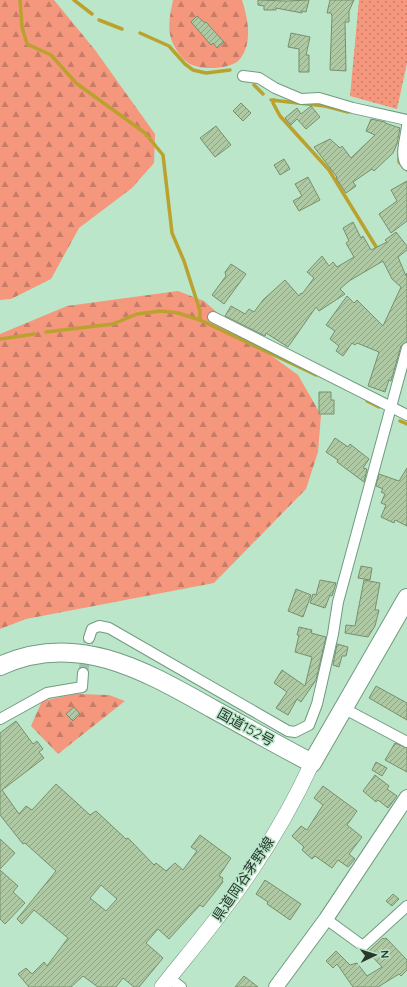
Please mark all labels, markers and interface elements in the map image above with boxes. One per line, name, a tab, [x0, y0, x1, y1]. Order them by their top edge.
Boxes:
street label: 国道152号	[214, 704, 278, 750]
street label: 県道岡谷茅野線	[208, 833, 278, 925]
north arrow	[355, 935, 395, 975]
text: N	[378, 950, 392, 959]

